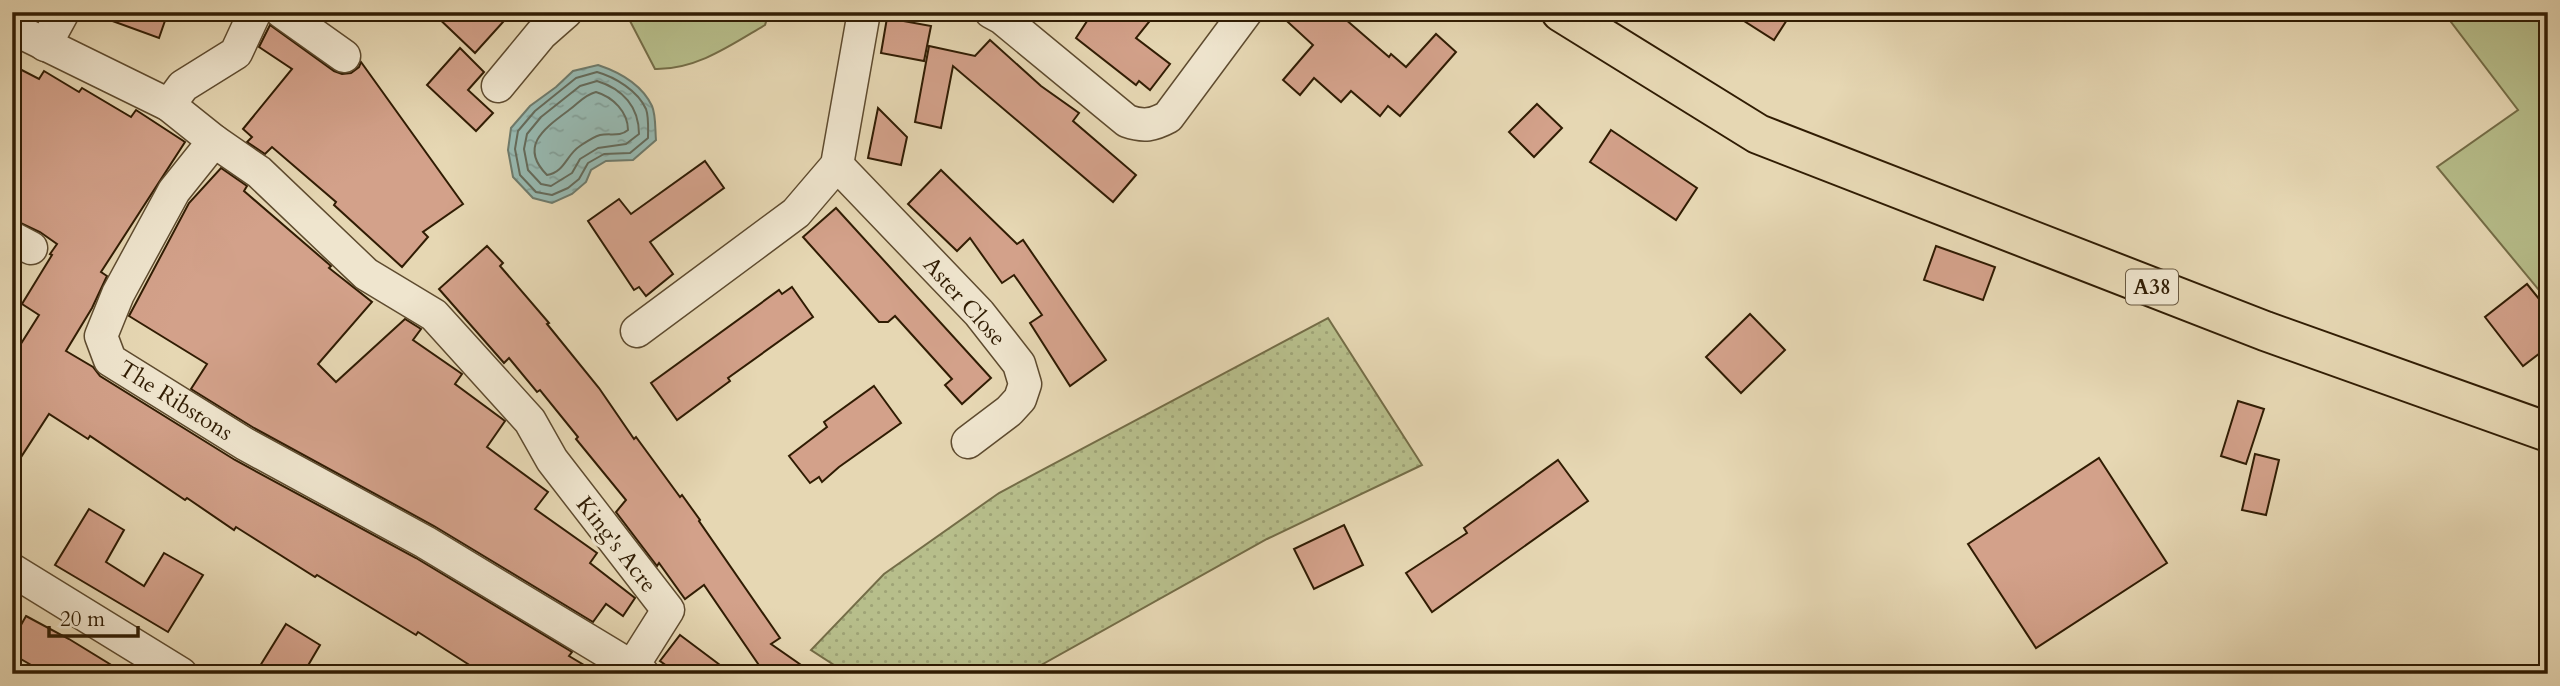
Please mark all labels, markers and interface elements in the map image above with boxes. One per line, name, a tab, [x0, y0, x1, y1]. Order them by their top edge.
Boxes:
street label: Aster Close	[916, 250, 1013, 353]
road number: A38	[2126, 270, 2178, 304]
street label: The Ribstons	[113, 353, 239, 448]
street label: King's Acre	[569, 490, 664, 599]
scale bar	[49, 595, 138, 639]
text: 20 m	[60, 605, 105, 634]

